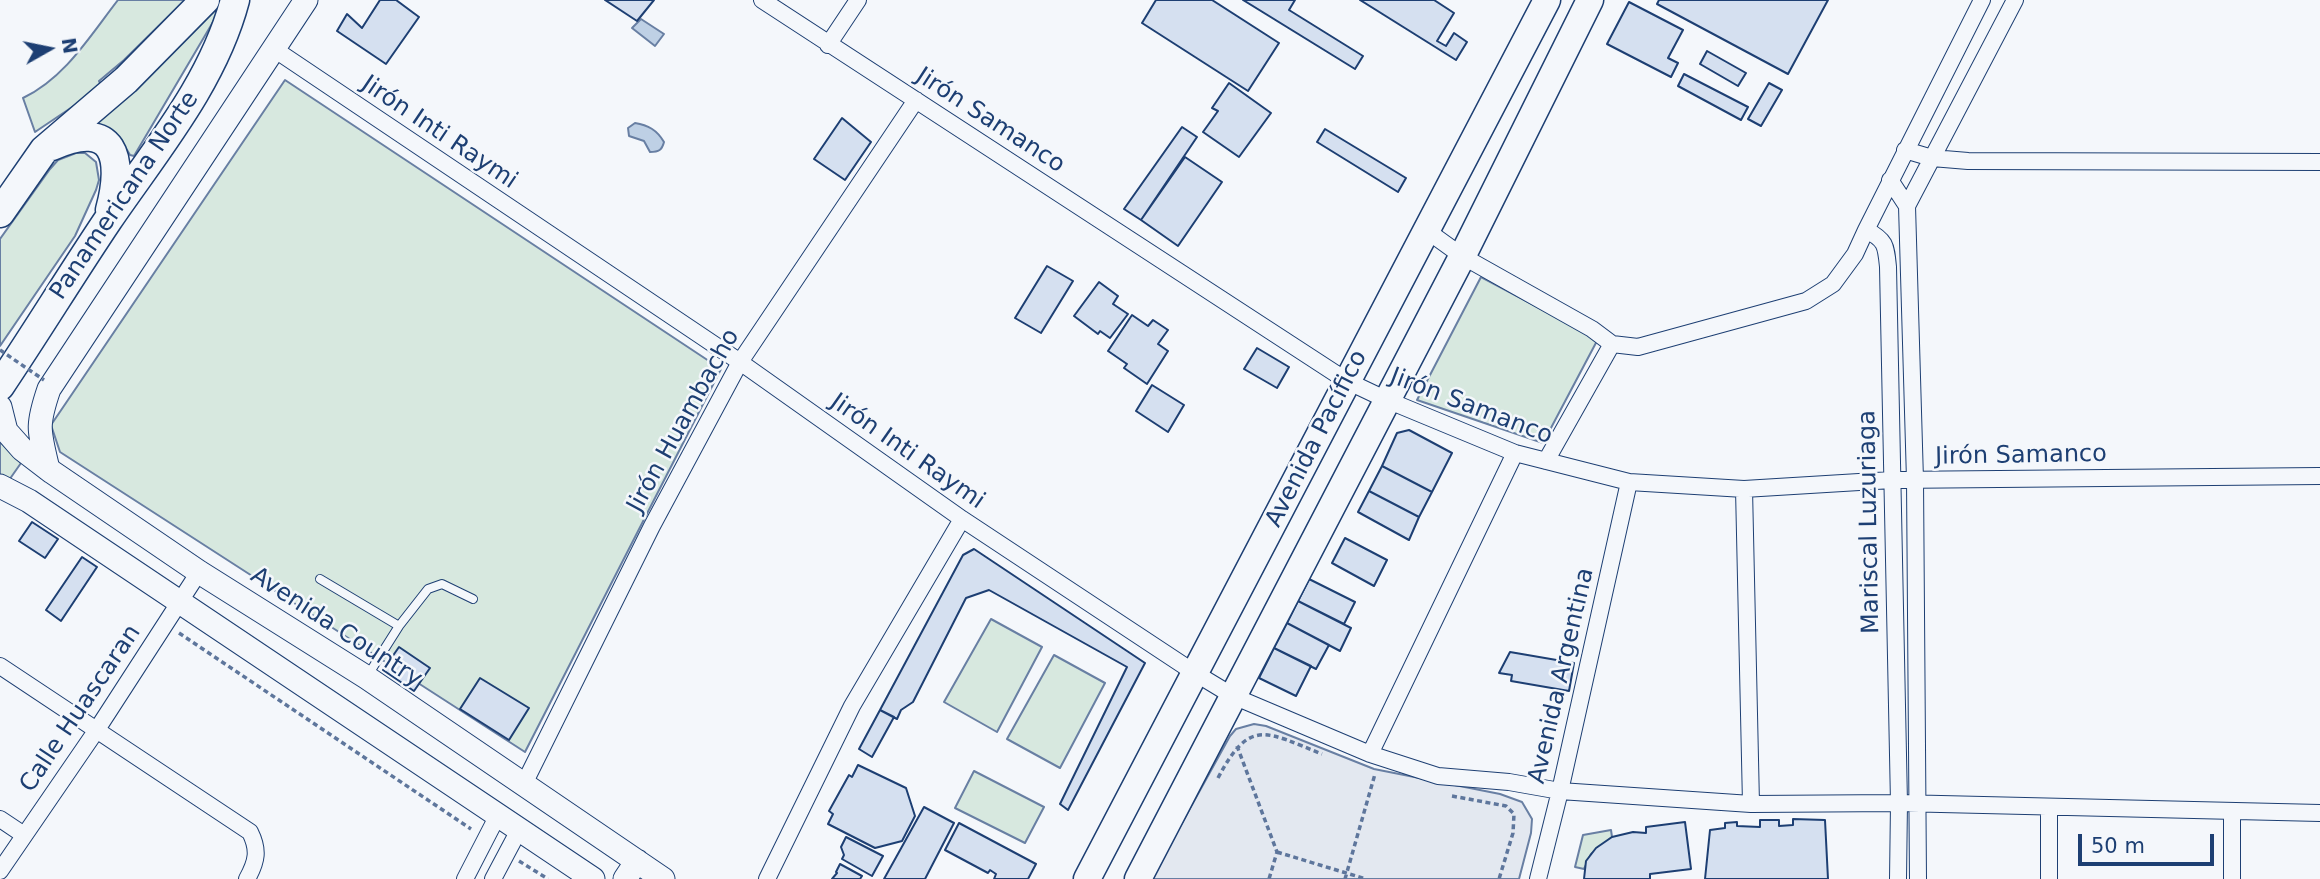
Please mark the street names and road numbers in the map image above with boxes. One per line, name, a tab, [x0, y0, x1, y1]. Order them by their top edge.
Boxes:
street label: Jirón Samanco	[910, 62, 1070, 180]
street label: Jirón Inti Raymi	[356, 70, 522, 196]
street label: Panamericana Norte	[45, 86, 205, 306]
street label: Jirón Huambacho	[622, 324, 746, 518]
street label: Avenida Pacífico	[1260, 346, 1374, 532]
street label: Jirón Samanco	[1386, 363, 1556, 451]
street label: Jirón Inti Raymi	[824, 388, 990, 516]
street label: Mariscal Luzuriaga	[1854, 410, 1886, 634]
street label: Jirón Samanco	[1935, 440, 2107, 472]
street label: Avenida Country	[245, 562, 427, 694]
street label: Avenida Argentina	[1523, 565, 1601, 787]
street label: Calle Huascaran	[14, 620, 148, 798]

